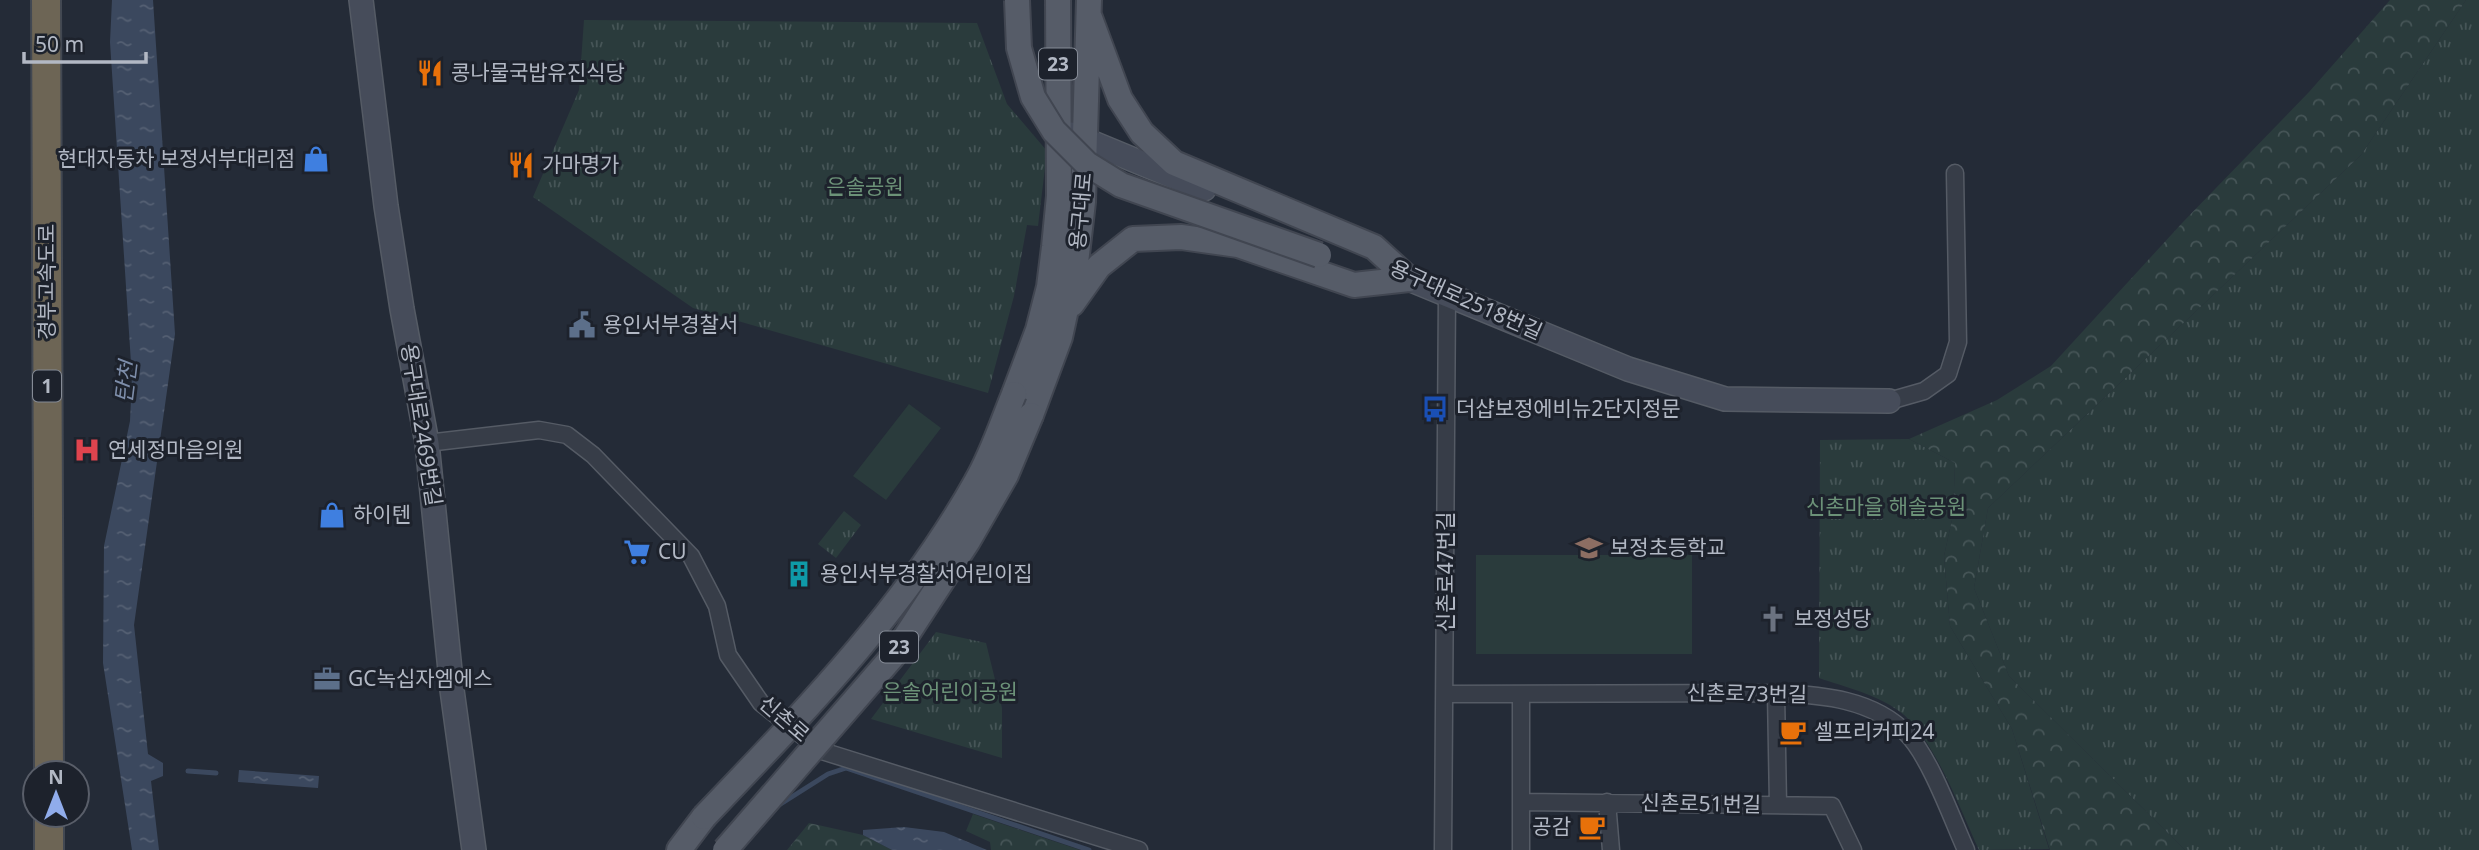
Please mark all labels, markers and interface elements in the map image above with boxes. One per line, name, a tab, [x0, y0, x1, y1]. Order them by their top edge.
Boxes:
scale bar	[24, 21, 147, 65]
text: 50 m	[35, 30, 84, 58]
road number: 23	[1039, 48, 1077, 80]
restaurant icon: 콩나물국밥유진식당	[415, 58, 445, 88]
place label: 콩나물국밥유진식당	[451, 58, 625, 86]
place label: 현대자동차 보정서부대리점	[58, 144, 295, 172]
shop icon: 현대자동차 보정서부대리점	[301, 144, 331, 174]
restaurant icon: 가마명가	[506, 150, 536, 180]
place label: 가마명가	[542, 150, 619, 178]
street label: 용구대로	[1063, 171, 1097, 251]
park label: 은솔공원	[826, 172, 904, 200]
street label: 경부고속도로	[32, 224, 60, 340]
street label: 용구대로2518번길	[1386, 253, 1547, 345]
public building icon: 용인서부경찰서	[567, 310, 597, 340]
place label: 용인서부경찰서	[603, 310, 738, 338]
street label: 용구대로2469번길	[395, 342, 449, 508]
water label: 탄천	[107, 356, 144, 405]
road number: 1	[33, 370, 61, 402]
bus stop icon: 더샵보정에비뉴2단지정문	[1420, 394, 1450, 424]
place label: 더샵보정에비뉴2단지정문	[1456, 394, 1681, 422]
hospital icon: 연세정마음의원	[72, 435, 102, 465]
place label: 연세정마음의원	[108, 435, 243, 463]
park label: 신촌마을 해솔공원	[1806, 492, 1966, 520]
shop icon: 하이텐	[317, 500, 347, 530]
place label: 하이텐	[353, 500, 411, 528]
street label: 신촌로47번길	[1431, 512, 1459, 632]
school or university icon: 보정초등학교	[1574, 533, 1604, 563]
place label: 보정초등학교	[1610, 533, 1726, 561]
supermarket icon: CU	[622, 537, 652, 567]
place label: CU	[658, 537, 687, 565]
building icon: 용인서부경찰서어린이집	[784, 559, 814, 589]
place label: 용인서부경찰서어린이집	[820, 559, 1033, 587]
church icon: 보정성당	[1758, 604, 1788, 634]
place label: 보정성당	[1794, 604, 1871, 632]
road number: 23	[880, 632, 918, 662]
office icon: GC녹십자엠에스	[312, 664, 342, 694]
place label: GC녹십자엠에스	[348, 664, 492, 692]
park label: 은솔어린이공원	[882, 677, 1018, 705]
street label: 신촌로73번길	[1686, 678, 1808, 708]
street label: 신촌로	[754, 689, 816, 748]
cafe icon: 셀프리커피24	[1778, 717, 1808, 747]
place label: 셀프리커피24	[1814, 717, 1935, 745]
north arrow	[21, 759, 91, 829]
text: N	[48, 764, 64, 790]
street label: 신촌로51번길	[1640, 788, 1762, 818]
place label: 공감	[1532, 812, 1571, 840]
cafe icon: 공감	[1577, 812, 1607, 842]

